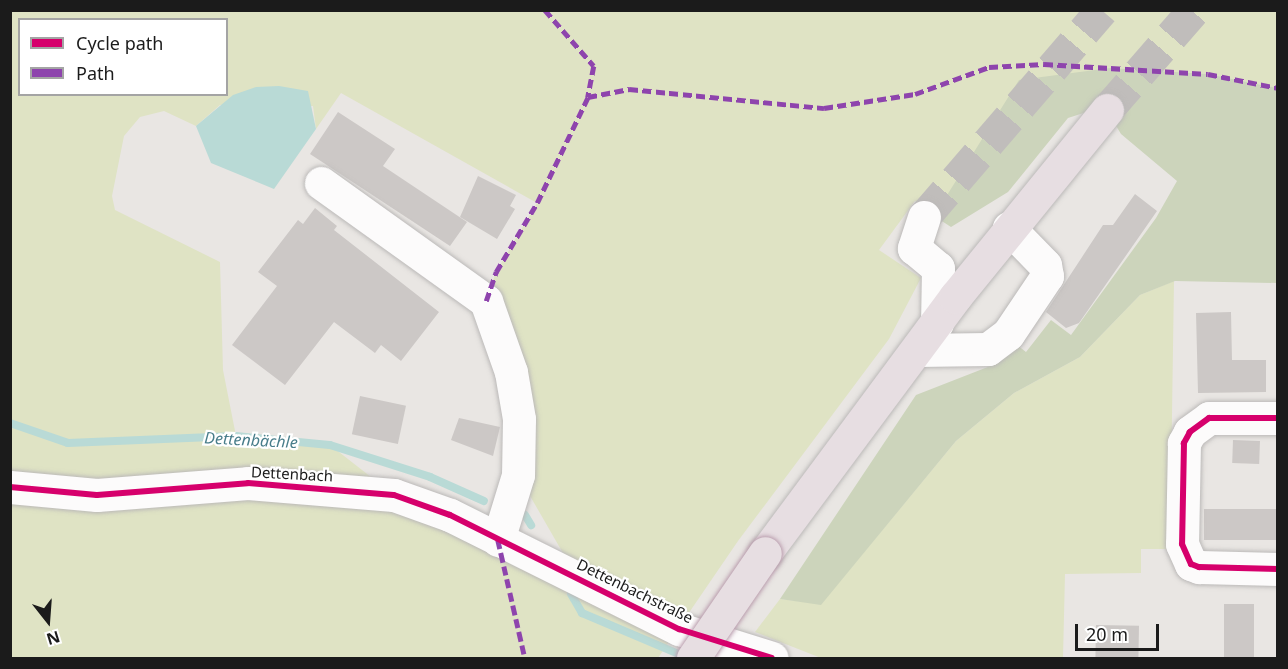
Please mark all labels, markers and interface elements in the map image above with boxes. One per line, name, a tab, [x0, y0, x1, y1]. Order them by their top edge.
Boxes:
legend	[18, 18, 228, 96]
text: Cycle path	[76, 31, 163, 55]
text: Path	[76, 61, 115, 85]
water label: Dettenbächle	[204, 428, 298, 452]
street label: Dettenbach	[251, 463, 333, 485]
street label: Dettenbachstraße	[574, 555, 696, 627]
north arrow	[18, 591, 78, 651]
scale bar	[1078, 612, 1162, 650]
text: 20 m	[1086, 622, 1128, 646]
text: N	[44, 626, 63, 651]

